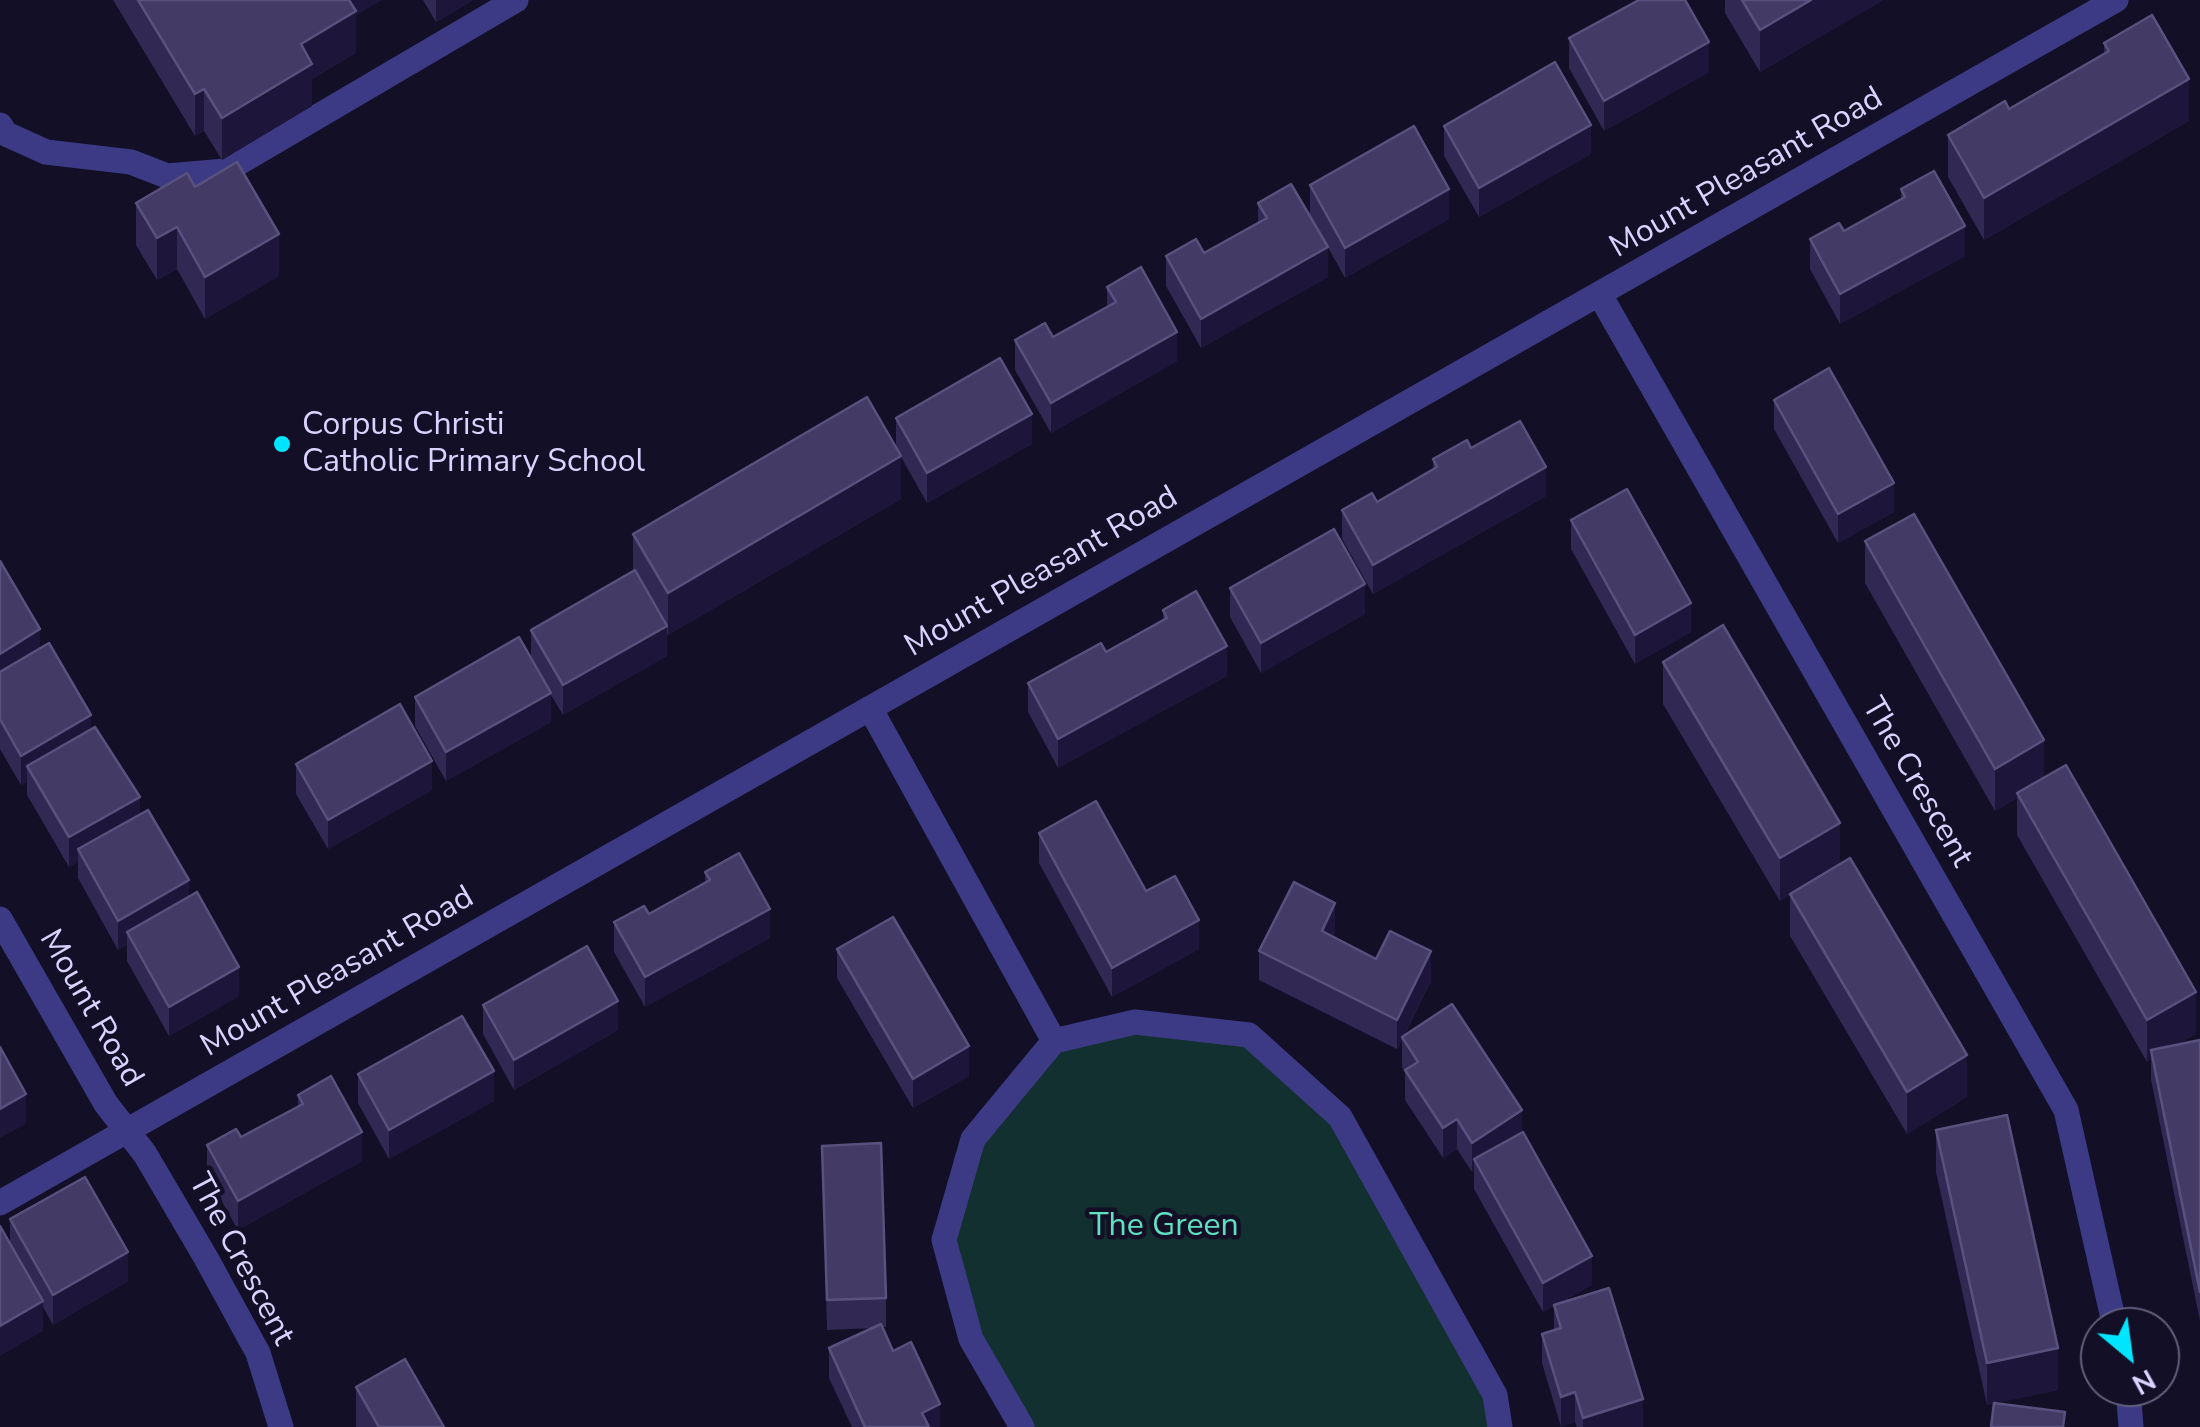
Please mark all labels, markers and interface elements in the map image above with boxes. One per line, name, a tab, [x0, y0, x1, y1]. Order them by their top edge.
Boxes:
street label: Mount Pleasant Road	[1604, 80, 1890, 268]
place label: Corpus Christi Catholic Primary School	[302, 407, 645, 482]
marker: Corpus Christi Catholic Primary School	[271, 433, 293, 455]
street label: Mount Pleasant Road	[899, 479, 1185, 667]
street label: The Crescent	[1852, 692, 1980, 874]
street label: Mount Pleasant Road	[195, 879, 481, 1067]
street label: Mount Road	[30, 924, 150, 1094]
street label: The Crescent	[179, 1168, 301, 1352]
park label: The Green	[1089, 1208, 1239, 1246]
north arrow	[2080, 1307, 2180, 1407]
text: N	[2125, 1360, 2162, 1403]

